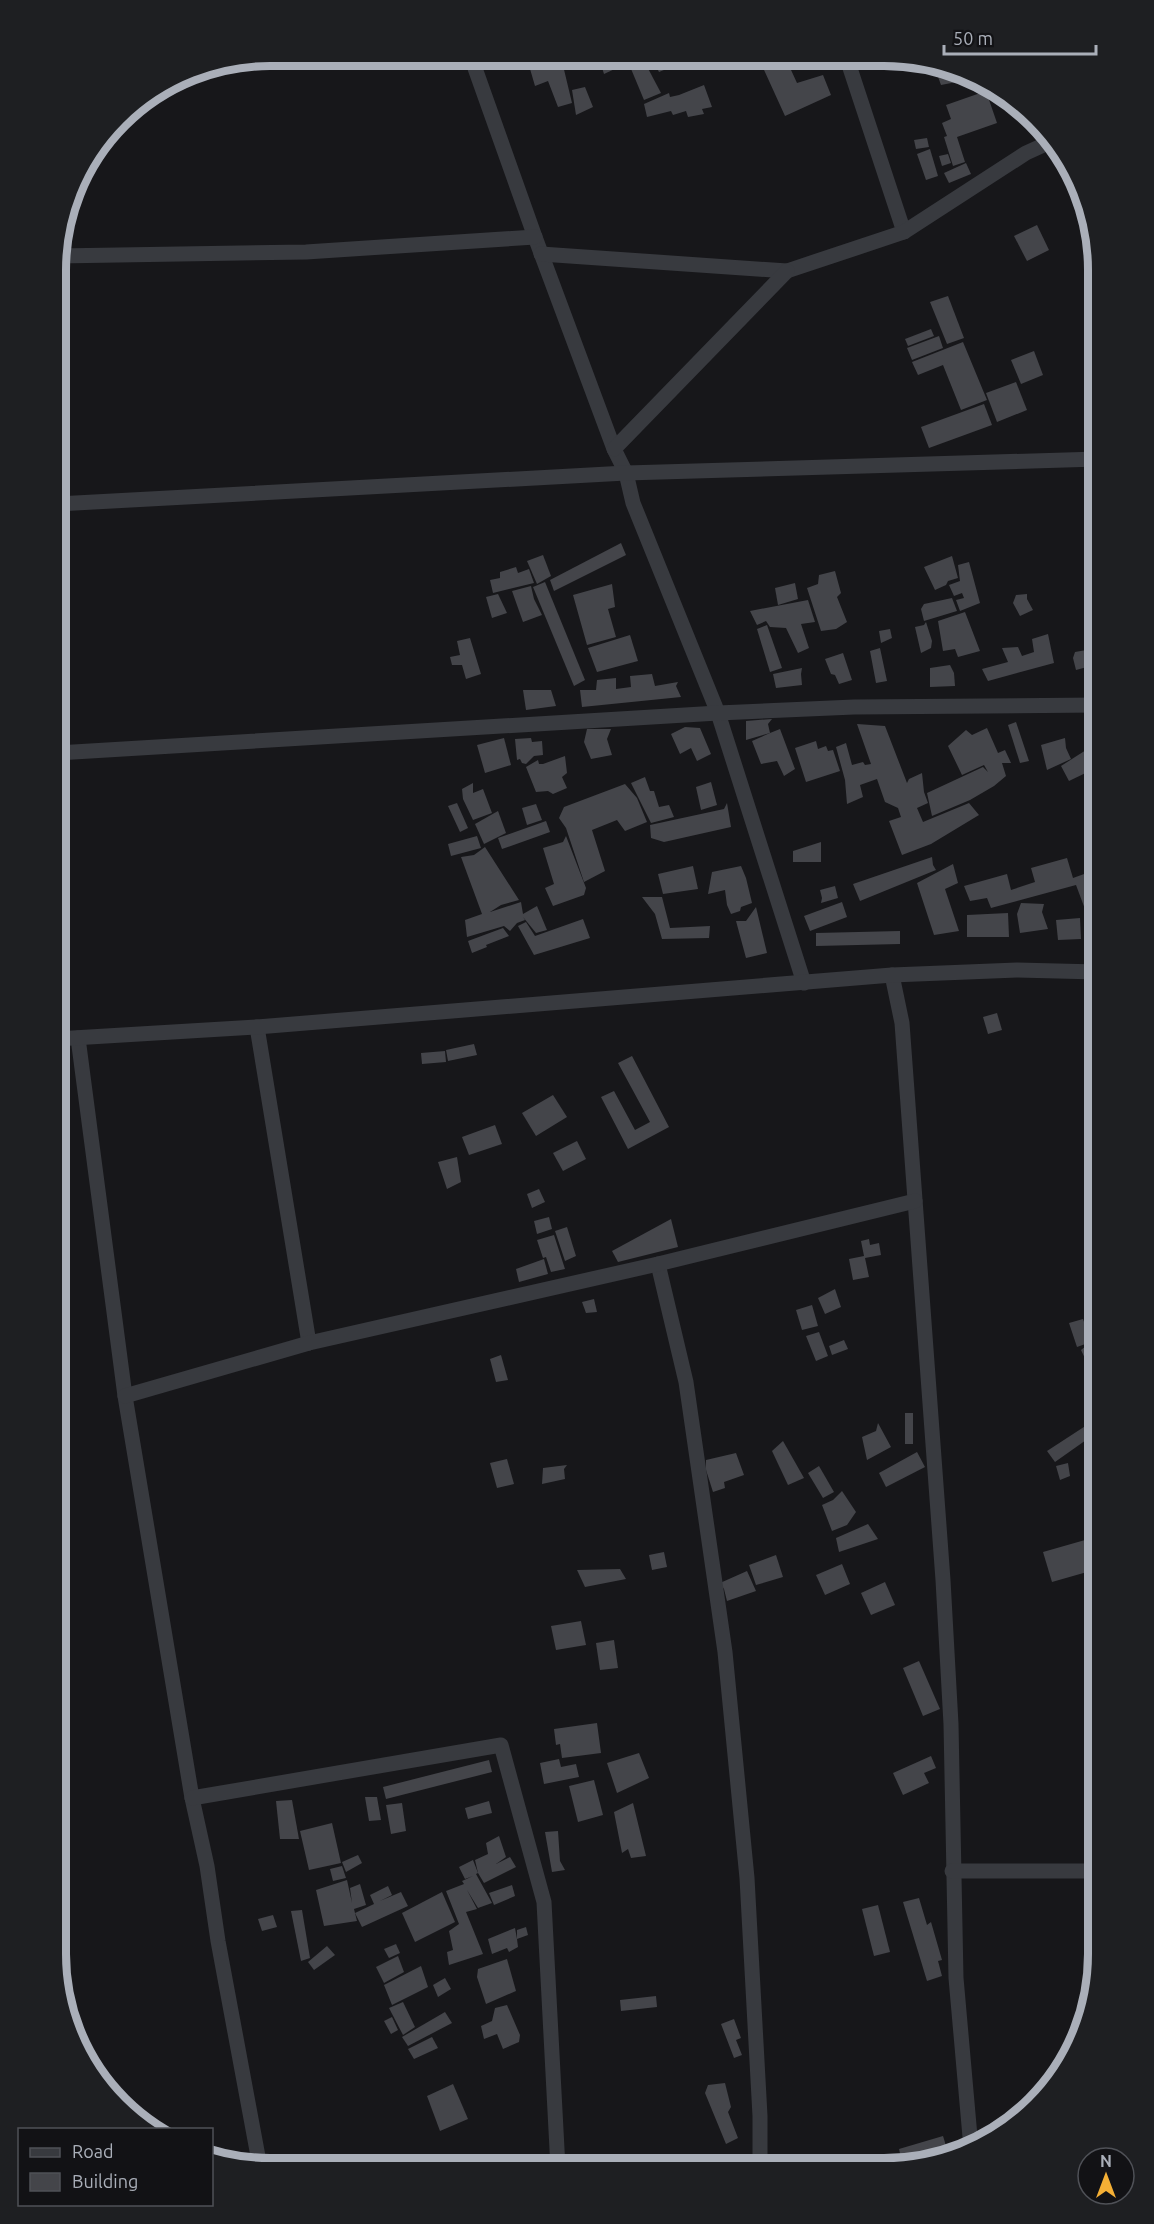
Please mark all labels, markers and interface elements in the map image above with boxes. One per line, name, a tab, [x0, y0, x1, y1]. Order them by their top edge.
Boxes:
scale bar	[944, 18, 1096, 56]
text: 50 m	[953, 28, 993, 48]
legend	[18, 2128, 213, 2206]
text: Road	[72, 2141, 114, 2161]
north arrow	[1076, 2146, 1136, 2206]
text: N	[1100, 2152, 1112, 2170]
text: Building	[72, 2171, 138, 2191]

